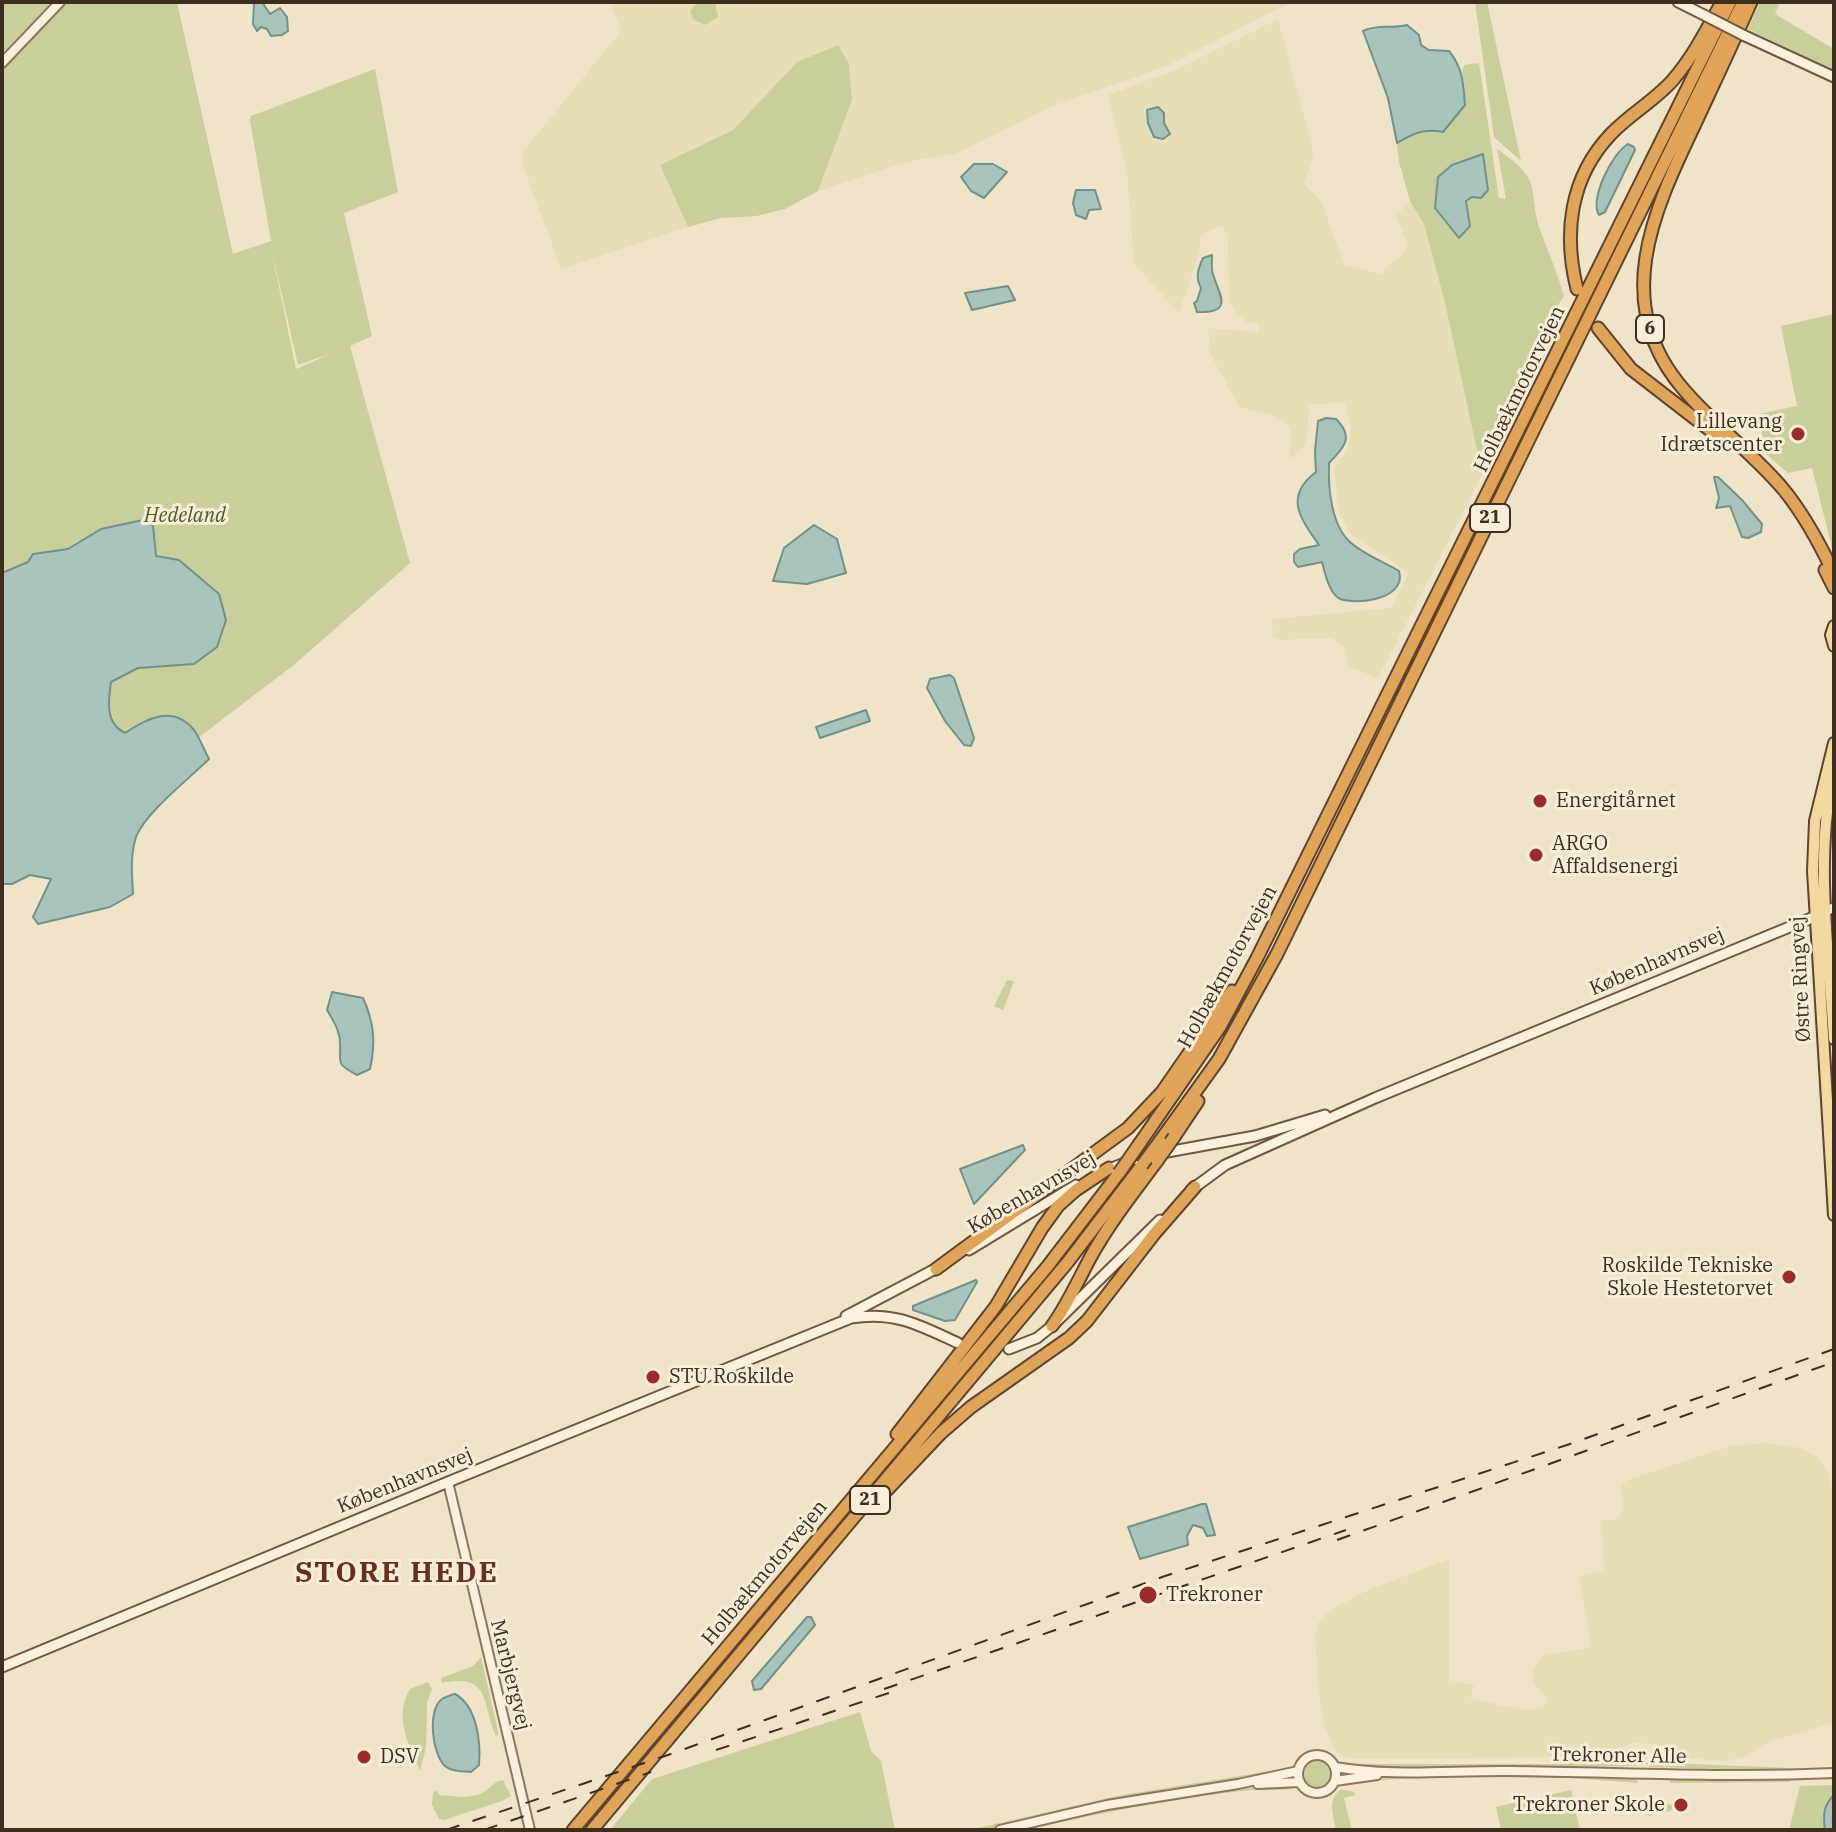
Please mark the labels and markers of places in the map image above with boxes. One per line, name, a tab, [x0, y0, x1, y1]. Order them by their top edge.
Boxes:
place label: Lillevang Idrætscenter	[1661, 410, 1782, 457]
marker: Lillevang Idrætscenter	[1789, 425, 1807, 443]
place label: Energitårnet	[1556, 789, 1676, 813]
marker: Energitårnet	[1531, 792, 1549, 810]
place label: ARGO Affaldsenergi	[1552, 832, 1678, 879]
marker: ARGO Affaldsenergi	[1527, 846, 1545, 864]
place label: Roskilde Tekniske Skole Hestetorvet	[1602, 1254, 1773, 1301]
marker: Roskilde Tekniske Skole Hestetorvet	[1780, 1268, 1798, 1286]
place label: STU Roskilde	[669, 1365, 794, 1389]
marker: STU Roskilde	[644, 1368, 662, 1386]
place label: Trekroner	[1166, 1583, 1262, 1607]
marker: Trekroner	[1137, 1584, 1159, 1606]
place label: DSV	[380, 1745, 419, 1769]
marker: DSV	[355, 1748, 373, 1766]
place label: Trekroner Skole	[1513, 1793, 1665, 1817]
marker: Trekroner Skole	[1672, 1796, 1690, 1814]

